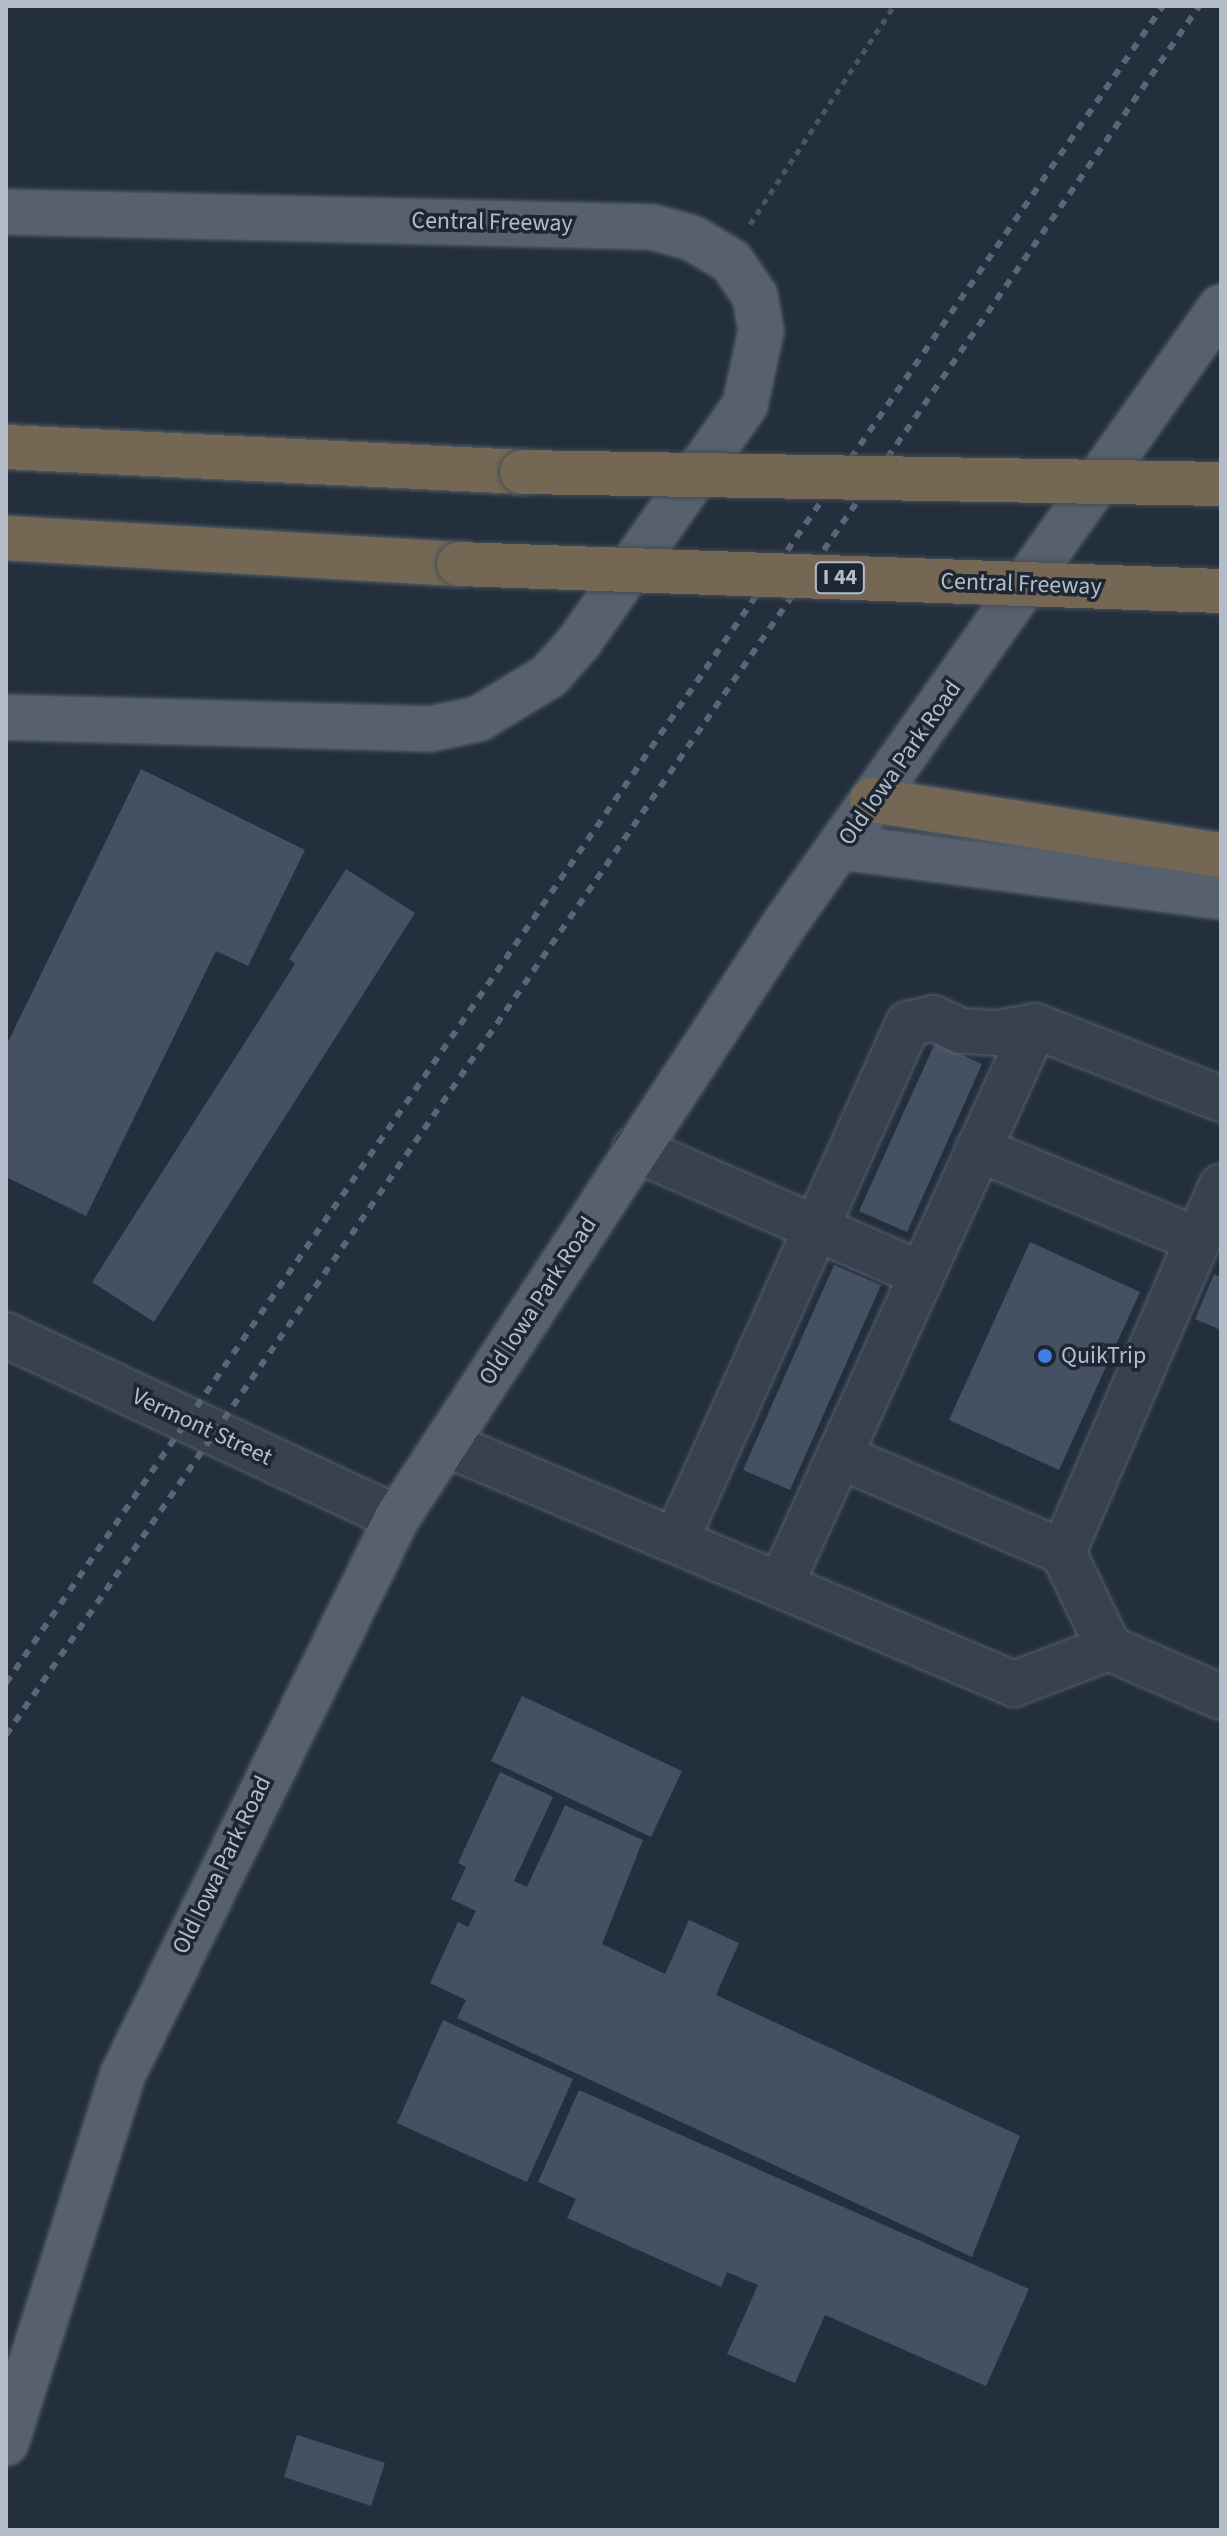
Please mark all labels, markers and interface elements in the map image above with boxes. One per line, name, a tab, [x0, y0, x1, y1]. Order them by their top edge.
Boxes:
street label: Central Freeway	[411, 206, 573, 238]
road number: I 44	[814, 560, 866, 596]
street label: Central Freeway	[940, 567, 1102, 601]
street label: Old Iowa Park Road	[832, 675, 968, 851]
street label: Old Iowa Park Road	[473, 1212, 603, 1390]
place label: QuikTrip	[1061, 1342, 1146, 1370]
marker: QuikTrip	[1036, 1347, 1054, 1365]
street label: Vermont Street	[127, 1382, 277, 1472]
street label: Old Iowa Park Road	[166, 1771, 278, 1959]

